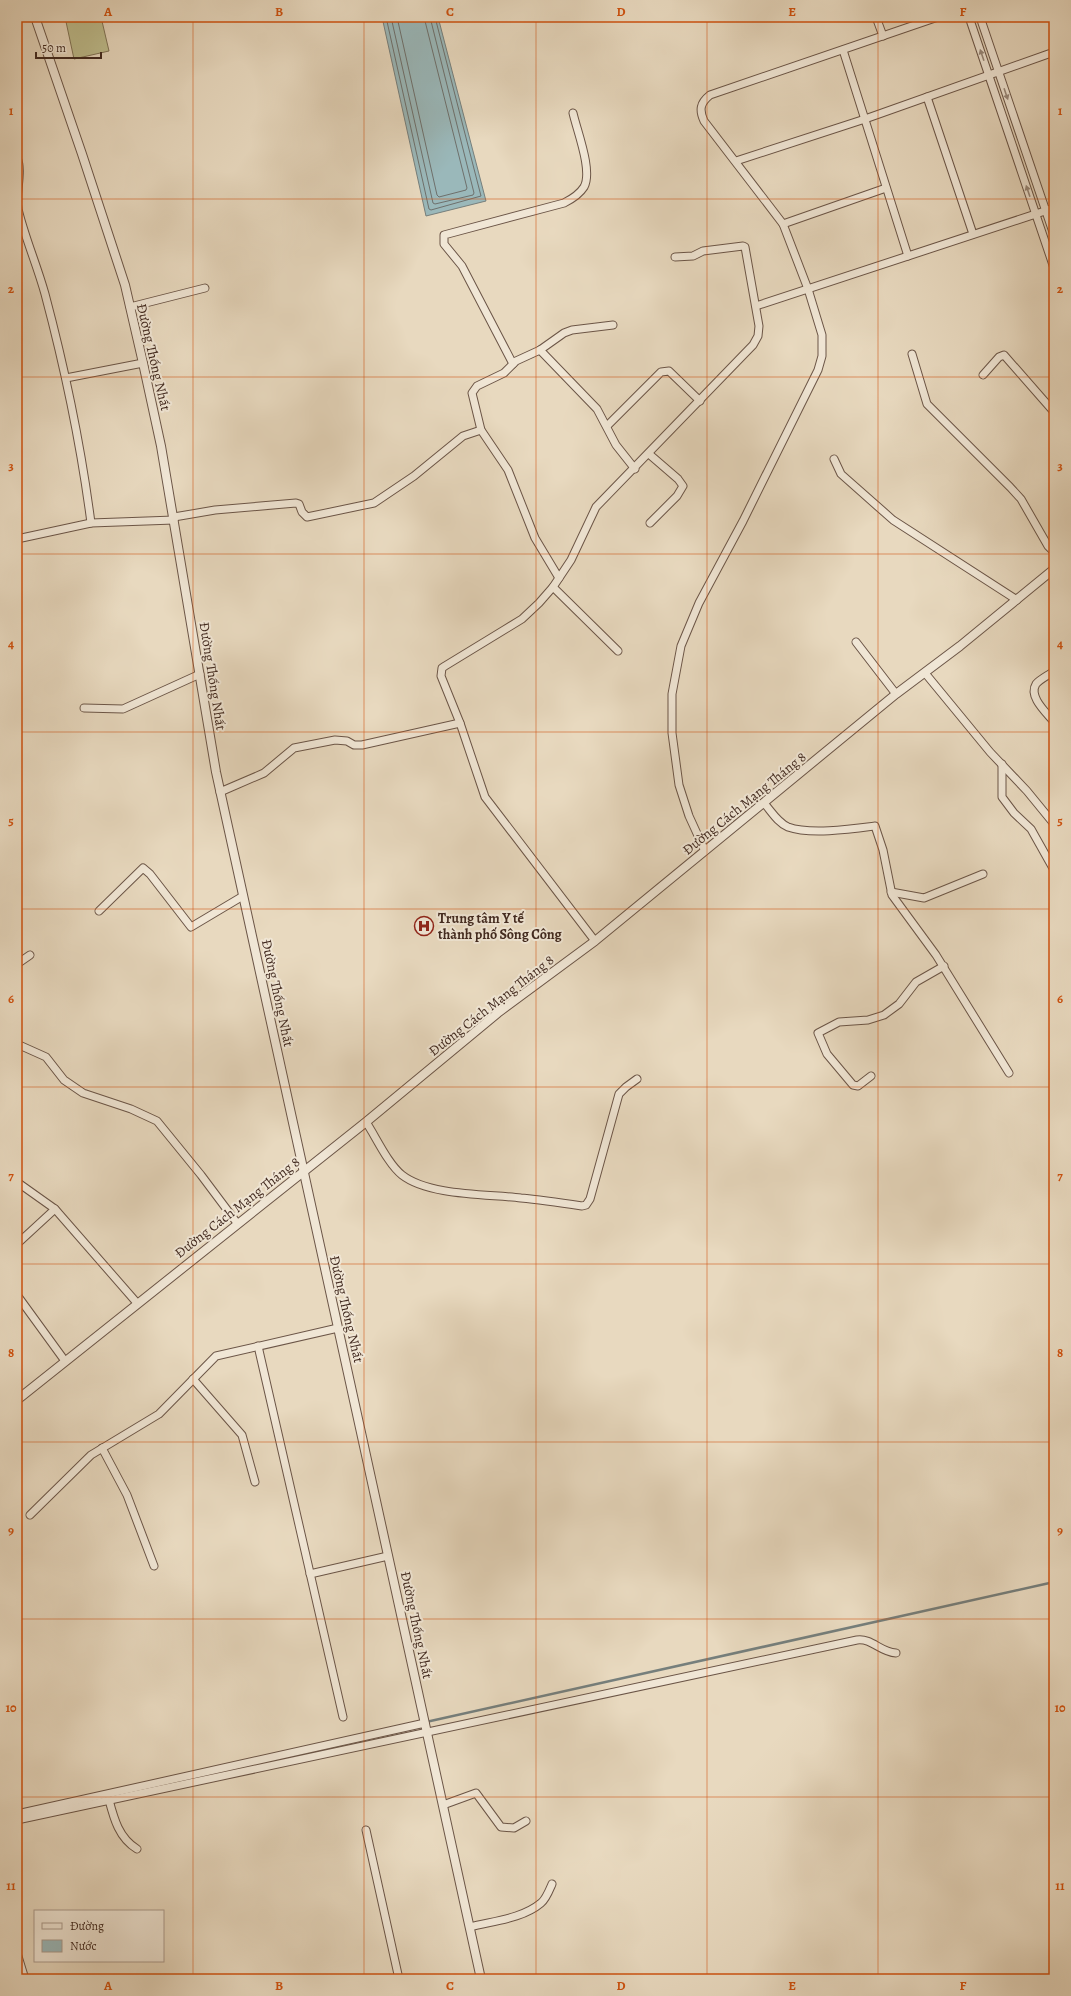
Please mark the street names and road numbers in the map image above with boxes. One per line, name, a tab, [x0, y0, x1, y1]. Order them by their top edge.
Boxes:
street label: Đường Thống Nhất	[132, 302, 175, 413]
street label: Đường Thống Nhất	[195, 621, 231, 732]
street label: Đường Cách Mạng Tháng 8	[678, 747, 810, 859]
street label: Đường Thống Nhất	[257, 938, 298, 1049]
street label: Đường Cách Mạng Tháng 8	[425, 950, 558, 1060]
street label: Đường Cách Mạng Tháng 8	[171, 1152, 304, 1262]
street label: Đường Thống Nhất	[325, 1254, 368, 1365]
street label: Đường Thống Nhất	[396, 1570, 437, 1681]

